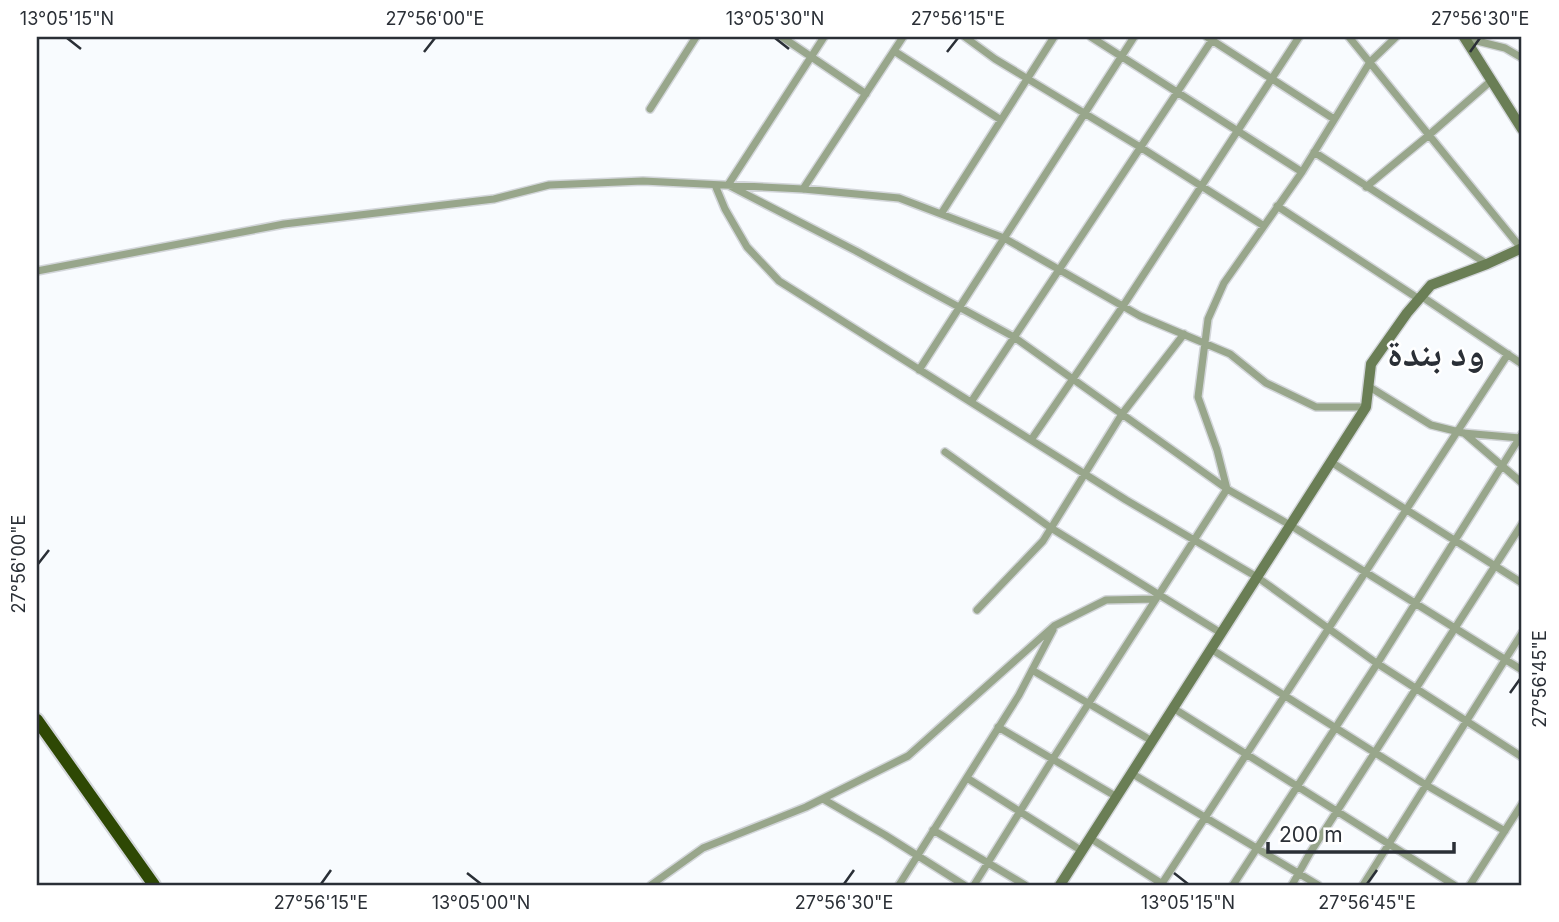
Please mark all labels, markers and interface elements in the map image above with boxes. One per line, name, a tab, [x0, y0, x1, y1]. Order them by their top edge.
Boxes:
text: 13°05'15"N	[20, 8, 114, 29]
text: 27°56'00"E	[386, 8, 484, 29]
text: 13°05'30"N	[726, 8, 824, 29]
text: 27°56'15"E	[911, 8, 1005, 29]
text: 27°56'30"E	[1431, 8, 1529, 29]
district label: ود بندة	[1387, 330, 1485, 375]
text: 27°56'00"E	[8, 515, 29, 613]
text: 27°56'45"E	[1529, 630, 1550, 728]
scale bar	[1268, 810, 1454, 854]
text: 200 m	[1279, 822, 1343, 847]
text: 27°56'15"E	[274, 892, 368, 913]
text: 13°05'00"N	[432, 892, 530, 913]
text: 27°56'30"E	[795, 892, 893, 913]
text: 13°05'15"N	[1141, 892, 1235, 913]
text: 27°56'45"E	[1318, 892, 1416, 913]

